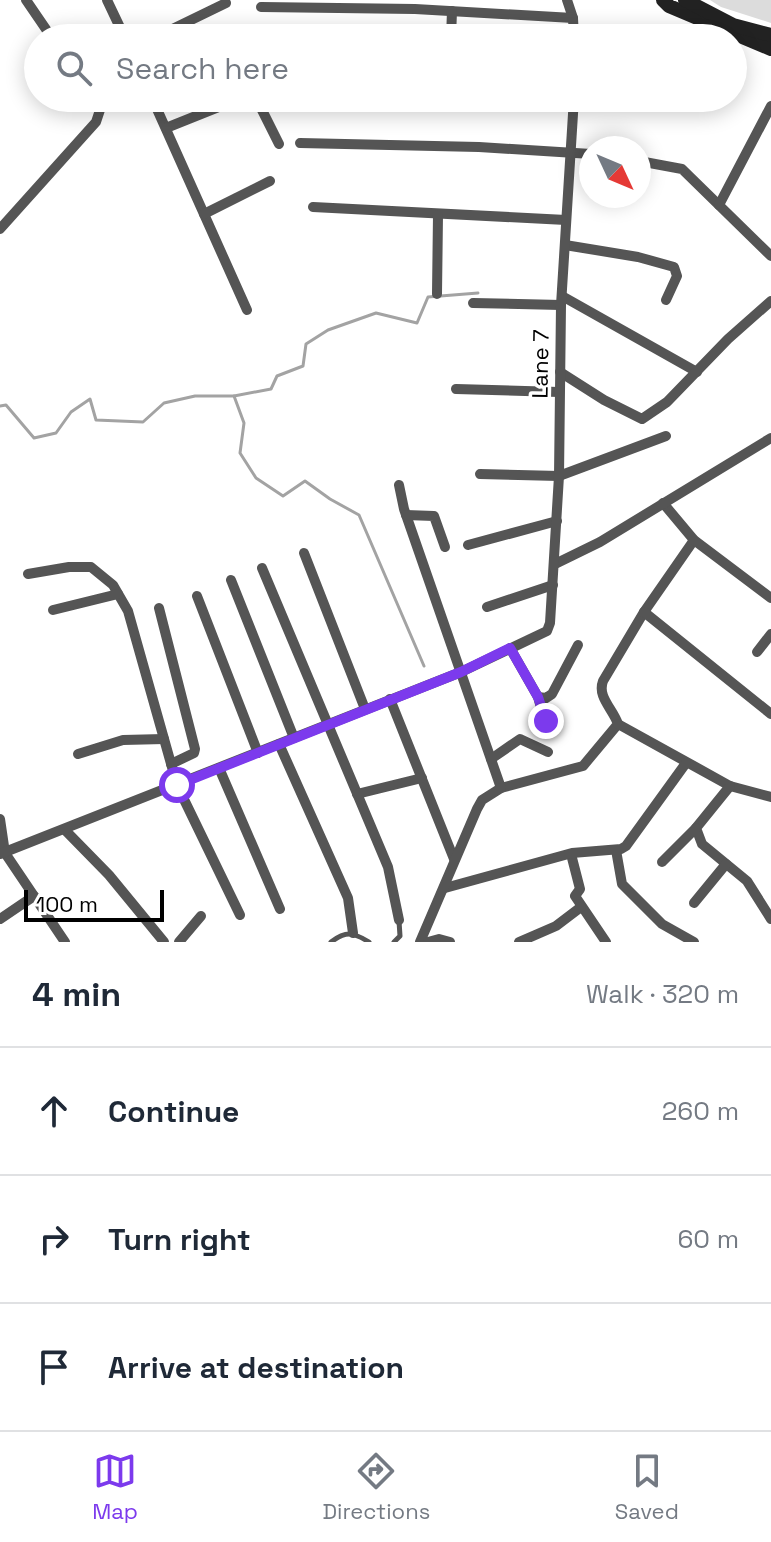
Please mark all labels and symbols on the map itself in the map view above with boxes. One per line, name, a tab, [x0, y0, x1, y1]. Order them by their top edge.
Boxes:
north arrow	[579, 136, 651, 208]
street label: Lane 7	[525, 329, 555, 399]
route end	[528, 703, 564, 739]
route start	[159, 767, 195, 803]
scale bar	[24, 886, 164, 922]

